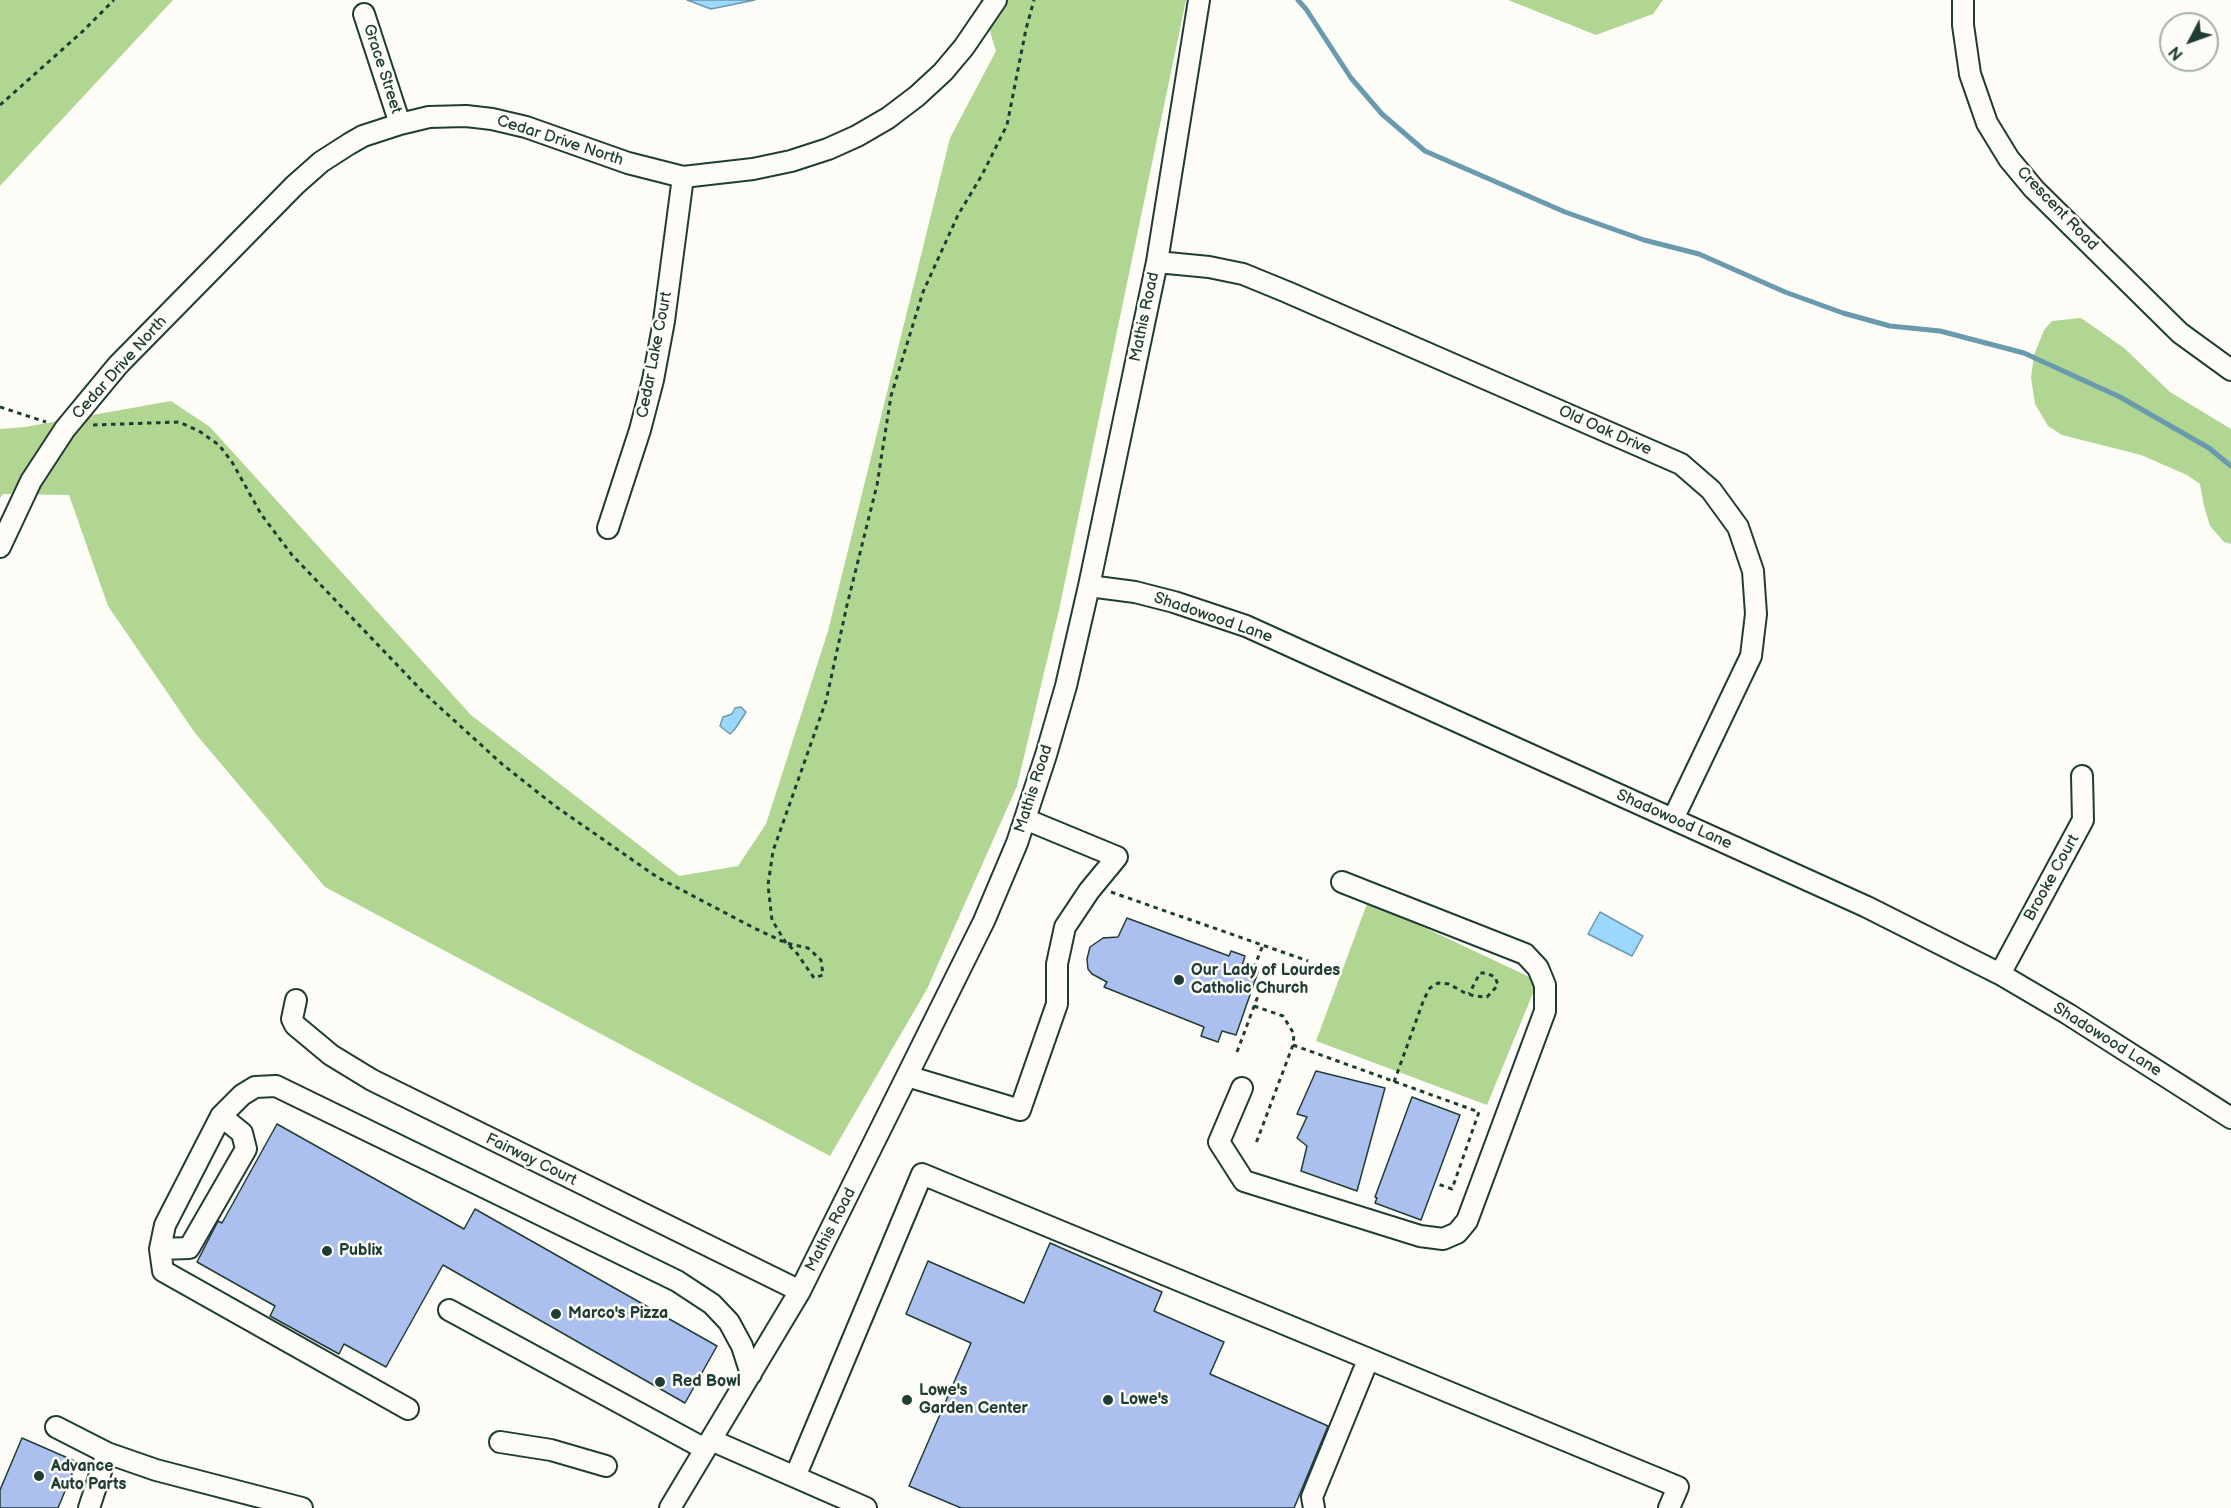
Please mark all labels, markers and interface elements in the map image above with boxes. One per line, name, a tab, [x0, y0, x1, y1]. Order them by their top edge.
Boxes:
north arrow	[2159, 12, 2219, 72]
street label: Grace Street	[359, 22, 405, 116]
text: N	[2165, 42, 2188, 64]
street label: Cedar Drive North	[494, 111, 626, 171]
street label: Crescent Road	[2012, 163, 2102, 255]
street label: Mathis Road	[1126, 270, 1164, 364]
street label: Cedar Lake Court	[633, 290, 677, 420]
street label: Cedar Drive North	[69, 313, 171, 423]
street label: Old Oak Drive	[1555, 402, 1655, 460]
street label: Shadowood Lane	[1151, 589, 1275, 647]
street label: Mathis Road	[1011, 743, 1057, 835]
street label: Shadowood Lane	[1613, 786, 1735, 854]
street label: Brooke Court	[2020, 831, 2084, 925]
place label: Our Lady of Lourdes Catholic Church	[1191, 961, 1340, 999]
marker: Our Lady of Lourdes Catholic Church	[1172, 973, 1186, 987]
street label: Shadowood Lane	[2049, 999, 2165, 1081]
street label: Fairway Court	[482, 1130, 580, 1190]
street label: Mathis Road	[802, 1185, 860, 1275]
place label: Publix	[339, 1241, 382, 1261]
marker: Publix	[320, 1244, 334, 1258]
place label: Marco's Pizza	[568, 1304, 668, 1324]
marker: Marco's Pizza	[549, 1307, 563, 1321]
place label: Red Bowl	[672, 1372, 741, 1392]
marker: Red Bowl	[653, 1375, 667, 1389]
place label: Lowe's Garden Center	[919, 1381, 1028, 1419]
place label: Lowe's	[1120, 1390, 1168, 1410]
marker: Lowe's Garden Center	[900, 1393, 914, 1407]
marker: Lowe's	[1101, 1393, 1115, 1407]
place label: Advance Auto Parts	[51, 1457, 126, 1495]
marker: Advance Auto Parts	[32, 1469, 46, 1483]

